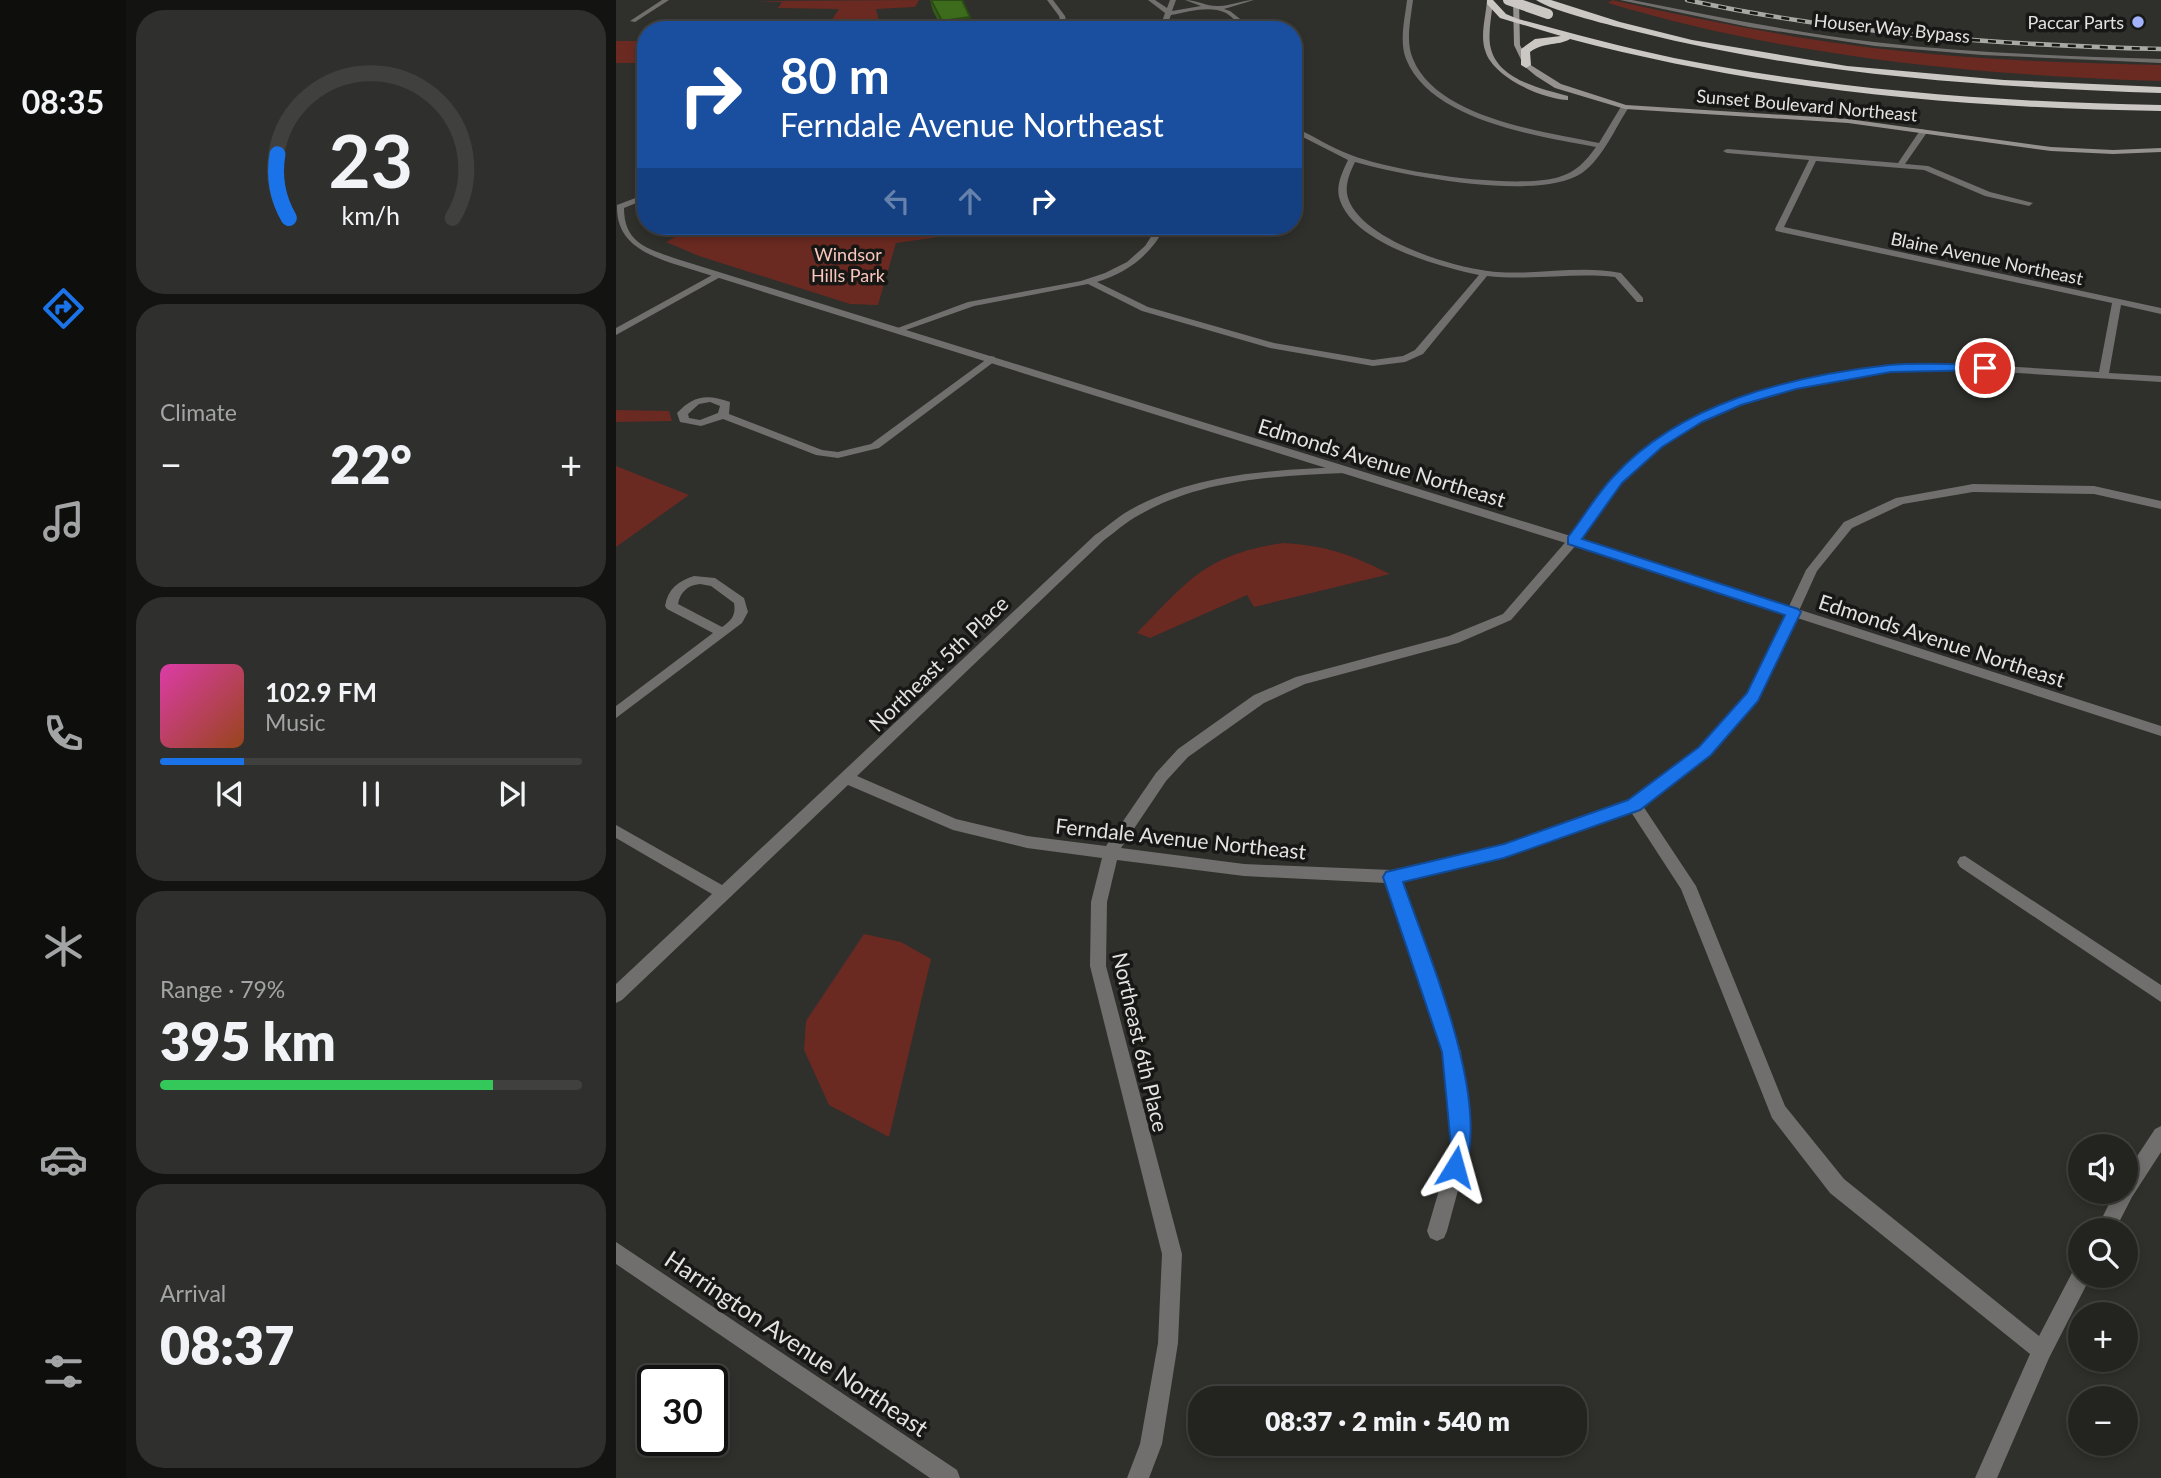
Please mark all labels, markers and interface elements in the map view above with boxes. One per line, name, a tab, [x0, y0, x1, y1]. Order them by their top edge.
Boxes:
street label: Houser Way Bypass	[1813, 9, 1971, 47]
place label: Paccar Parts	[2028, 11, 2124, 33]
marker: Paccar Parts	[2130, 14, 2146, 30]
text: 80 m	[780, 46, 890, 104]
icon: right	[665, 49, 756, 140]
text: 08:35	[22, 82, 104, 121]
street label: Sunset Boulevard Northeast	[1696, 84, 1919, 126]
text: Ferndale Avenue Northeast	[780, 105, 1164, 144]
text: 23	[329, 116, 413, 204]
icon: left	[878, 182, 916, 220]
icon: ahead	[951, 182, 989, 220]
icon: right	[1024, 182, 1062, 220]
text: km/h	[342, 200, 400, 230]
street label: Blaine Avenue Northeast	[1889, 227, 2086, 289]
park label: Windsor Hills Park	[811, 243, 886, 286]
icon: directions	[39, 284, 88, 333]
pin	[1955, 338, 2015, 398]
icon: arrive	[1966, 349, 2004, 387]
text: Climate	[160, 398, 237, 426]
street label: Edmonds Avenue Northeast	[1255, 412, 1509, 512]
text: 22°	[330, 433, 412, 495]
text: −	[160, 441, 182, 487]
text: +	[560, 441, 582, 487]
icon: music	[39, 497, 88, 546]
street label: Edmonds Avenue Northeast	[1816, 588, 2069, 692]
street label: Northeast 5th Place	[863, 590, 1013, 736]
text: 102.9 FM	[265, 676, 377, 708]
text: Music	[265, 708, 325, 736]
icon: phone	[39, 709, 88, 758]
icon: previous	[211, 775, 249, 813]
icon: pause	[352, 775, 390, 813]
icon: next	[493, 775, 531, 813]
street label: Ferndale Avenue Northeast	[1054, 812, 1308, 864]
icon: climate	[39, 922, 88, 971]
street label: Northeast 6th Place	[1108, 950, 1174, 1134]
text: Range · 79%	[160, 975, 285, 1003]
text: 395 km	[160, 1010, 336, 1072]
position arrow	[1418, 1130, 1492, 1204]
map controls	[2068, 1134, 2138, 1456]
button: sound	[2068, 1134, 2138, 1204]
icon: car	[39, 1135, 88, 1184]
button: search	[2068, 1218, 2138, 1288]
street label: Harrington Avenue Northeast	[660, 1244, 935, 1442]
text: Arrival	[160, 1279, 226, 1307]
button: +	[2068, 1302, 2138, 1372]
text: 08:37	[160, 1314, 294, 1376]
icon: filters	[39, 1347, 88, 1396]
speed limit sign: 30	[637, 1365, 728, 1456]
button: −	[2068, 1386, 2138, 1456]
text: 08:37 · 2 min · 540 m	[1265, 1405, 1510, 1437]

